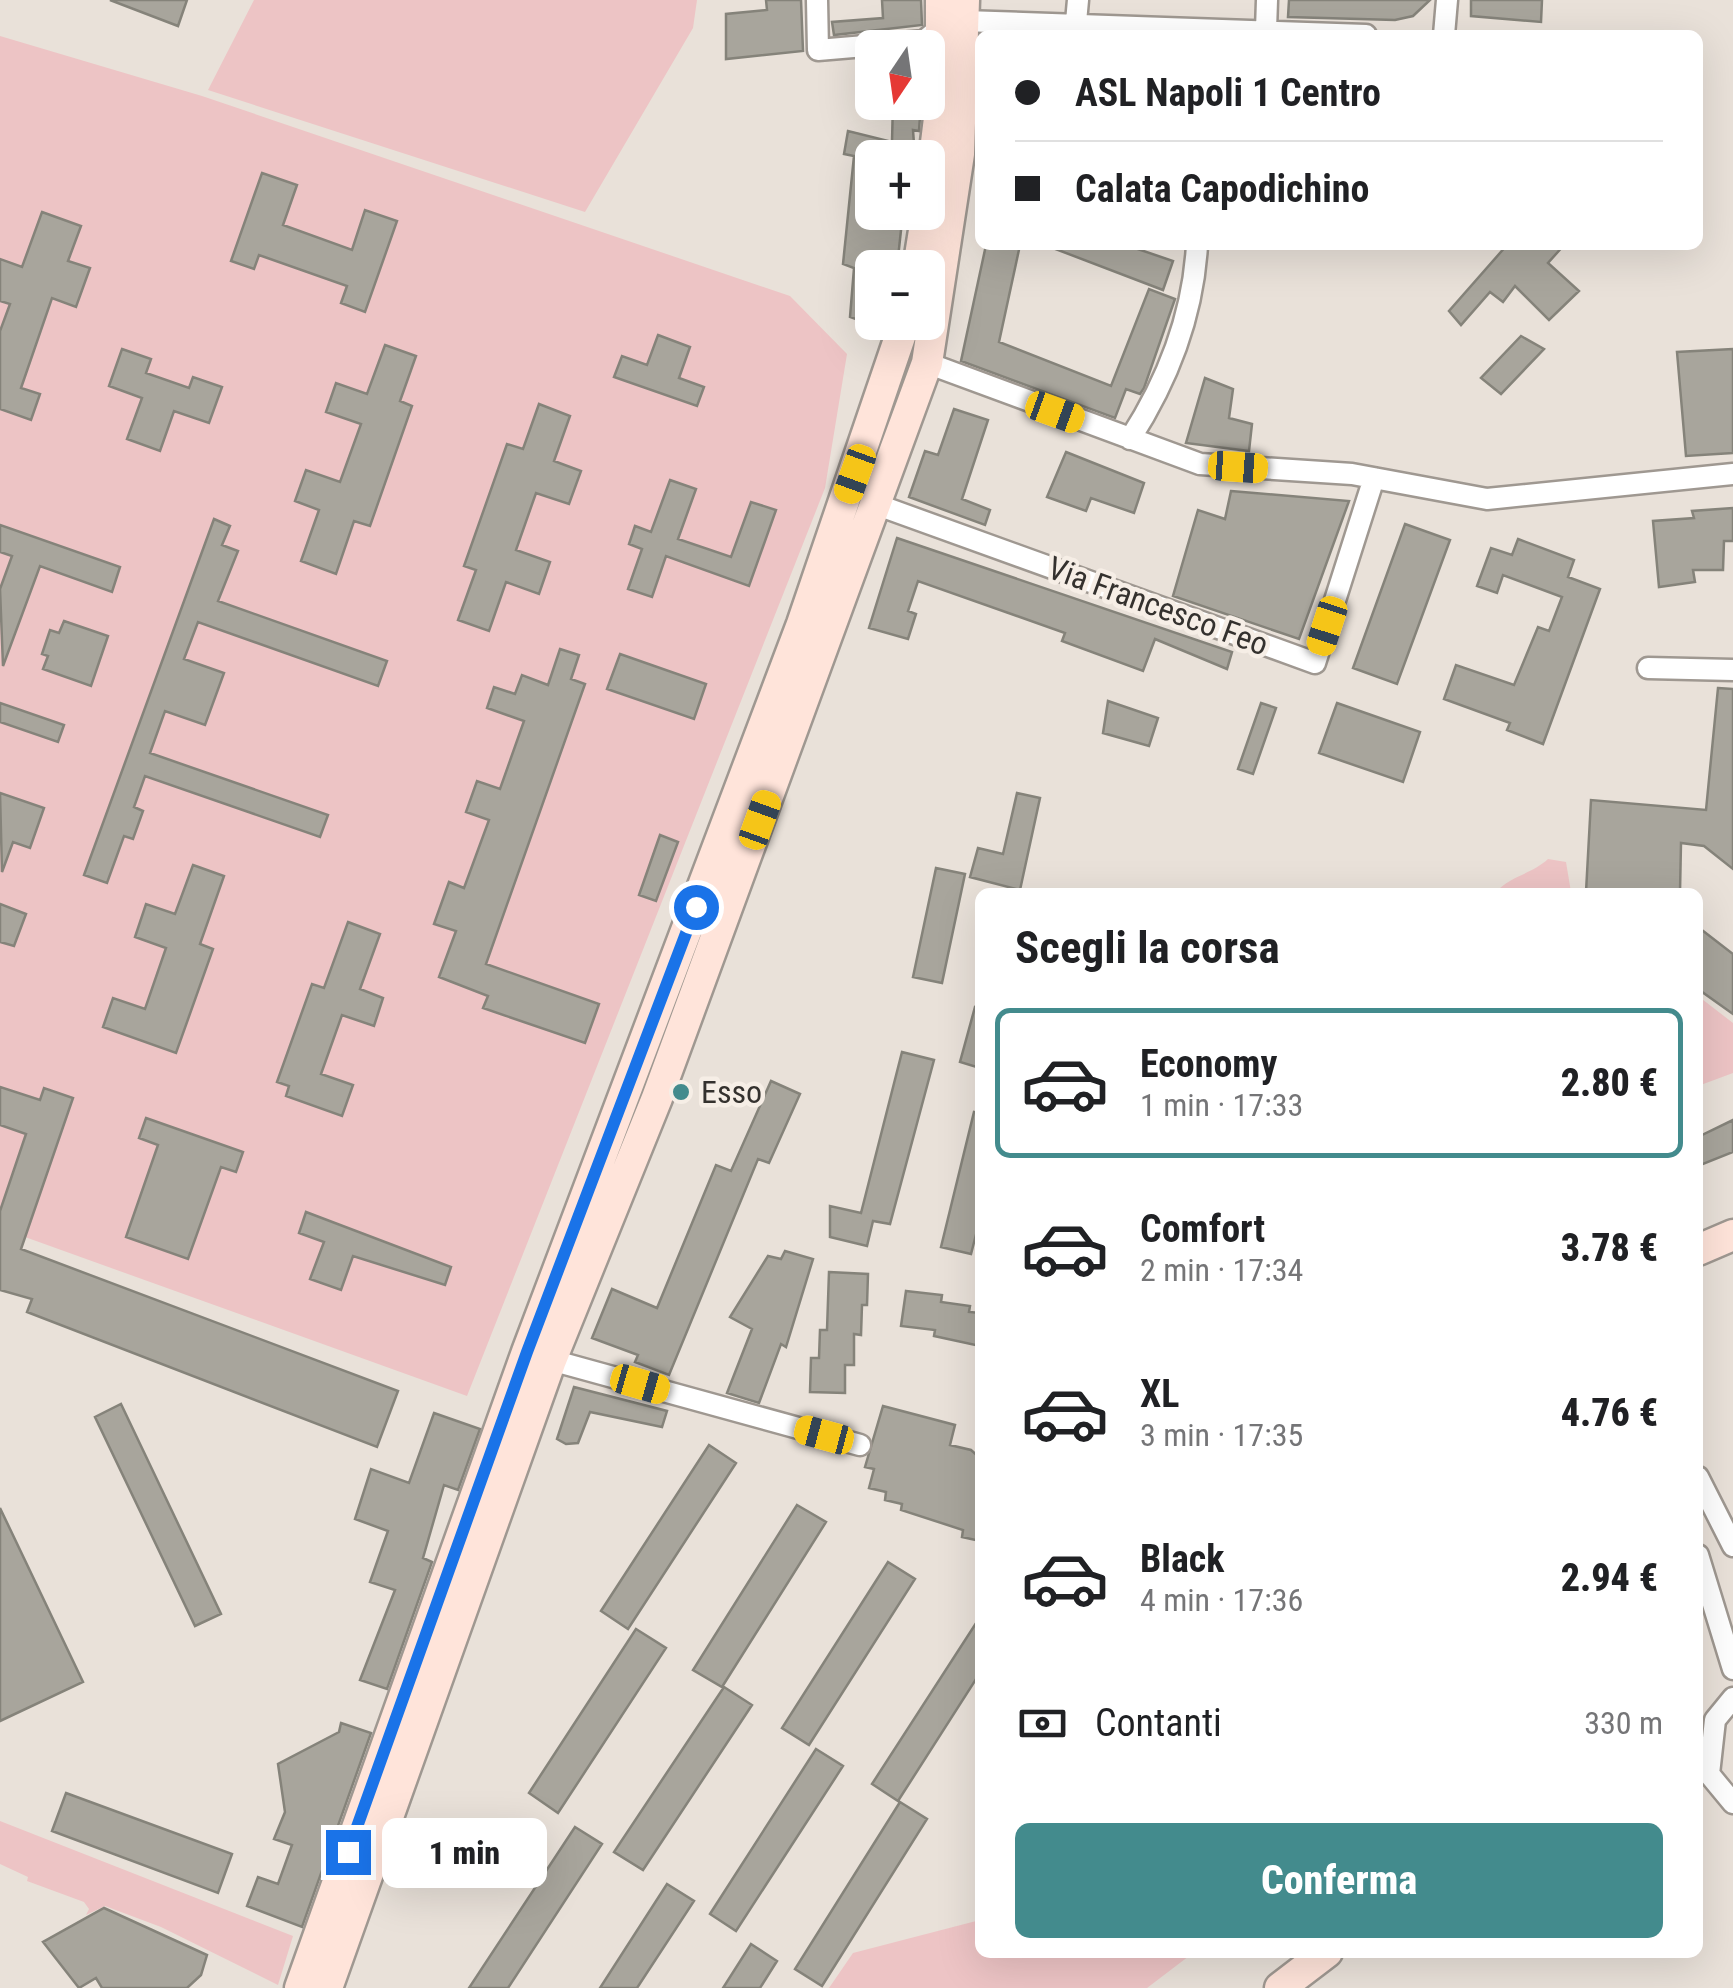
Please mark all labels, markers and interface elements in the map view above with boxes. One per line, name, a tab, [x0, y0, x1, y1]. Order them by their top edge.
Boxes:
north arrow	[855, 30, 945, 120]
map controls	[855, 30, 945, 340]
text: ASL Napoli 1 Centro	[1075, 71, 1381, 115]
button: +	[855, 140, 945, 230]
text: Calata Capodichino	[1075, 167, 1369, 211]
button: −	[855, 250, 945, 340]
car	[1022, 388, 1088, 436]
car	[831, 441, 879, 507]
car	[1207, 450, 1269, 484]
street label: Via Francesco Feo	[1043, 549, 1273, 663]
car	[1303, 593, 1351, 659]
car	[736, 787, 784, 853]
route start	[674, 885, 719, 930]
text: Scegli la corsa	[1015, 921, 1280, 974]
icon: car	[1020, 1038, 1110, 1128]
text: Economy	[1140, 1042, 1277, 1086]
text: 2.80 €	[1561, 1061, 1658, 1105]
place label: Esso	[701, 1073, 762, 1111]
marker: Esso	[670, 1081, 692, 1103]
text: 1 min · 17:33	[1140, 1086, 1303, 1124]
icon: car	[1020, 1203, 1110, 1293]
text: Comfort	[1140, 1207, 1265, 1251]
text: 3.78 €	[1561, 1226, 1658, 1270]
text: 2 min · 17:34	[1140, 1251, 1303, 1289]
car	[607, 1361, 673, 1407]
icon: car	[1020, 1368, 1110, 1458]
text: XL	[1140, 1372, 1179, 1416]
text: 4.76 €	[1561, 1391, 1658, 1435]
car	[791, 1413, 857, 1457]
text: 3 min · 17:35	[1140, 1416, 1303, 1454]
icon: car	[1020, 1533, 1110, 1623]
text: Black	[1140, 1537, 1224, 1581]
text: 2.94 €	[1561, 1556, 1658, 1600]
text: 4 min · 17:36	[1140, 1581, 1303, 1619]
icon: cash	[1015, 1696, 1070, 1751]
text: Contanti	[1095, 1701, 1222, 1745]
text: 330 m	[1584, 1704, 1663, 1742]
callout: 1 min	[383, 1817, 548, 1887]
button: Conferma	[1015, 1823, 1663, 1938]
route end	[326, 1830, 371, 1875]
text: 1 min	[429, 1834, 500, 1872]

